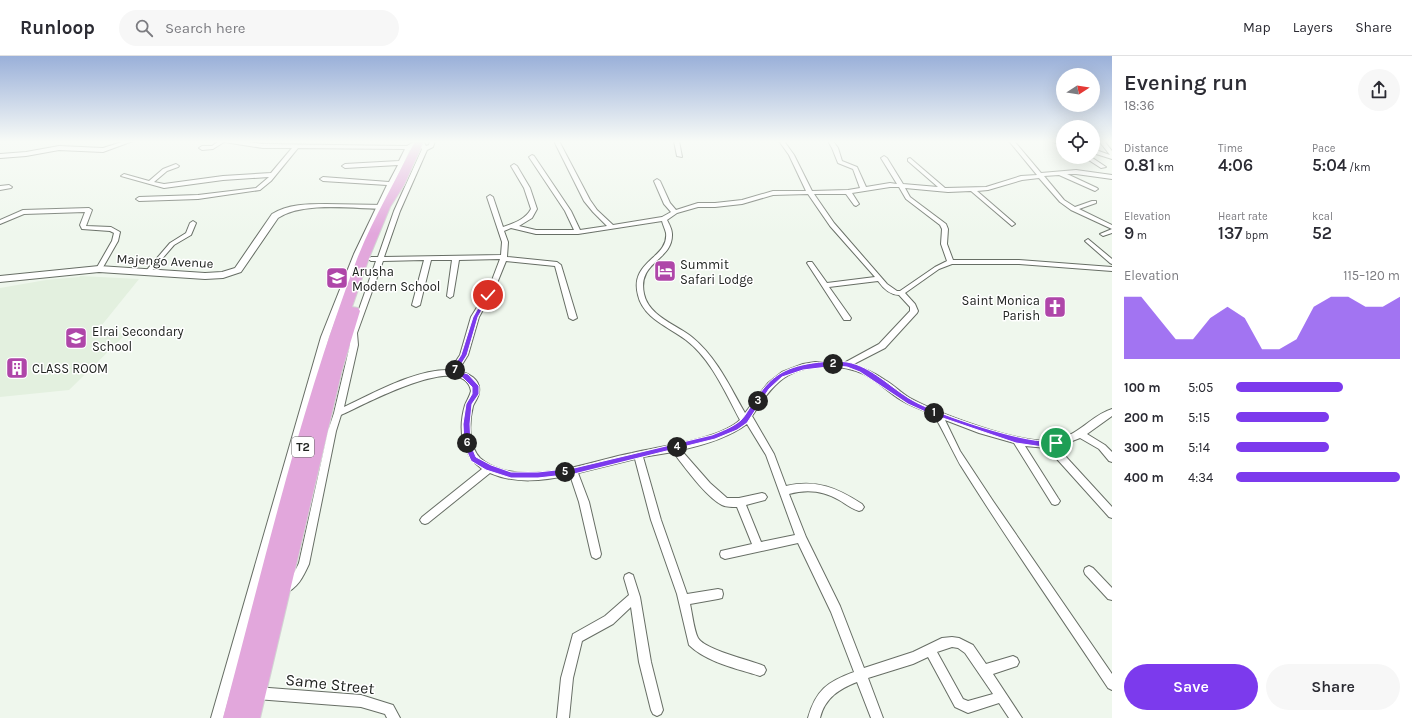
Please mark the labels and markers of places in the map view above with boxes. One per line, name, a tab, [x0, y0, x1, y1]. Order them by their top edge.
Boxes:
place label: Summit Safari Lodge	[680, 257, 754, 287]
hotel icon: Summit Safari Lodge	[652, 258, 678, 284]
place label: Arusha Modern School	[352, 264, 440, 294]
school or university icon: Arusha Modern School	[324, 265, 350, 291]
pin	[471, 278, 505, 312]
place label: Saint Monica Parish	[962, 293, 1040, 323]
church icon: Saint Monica Parish	[1042, 294, 1068, 320]
place label: Elrai Secondary School	[92, 324, 184, 354]
school or university icon: Elrai Secondary School	[63, 325, 89, 351]
pin: 2	[823, 354, 843, 374]
building icon: CLASS ROOM	[4, 355, 30, 381]
pin: 7	[445, 360, 465, 380]
place label: CLASS ROOM	[32, 361, 108, 376]
pin: 3	[748, 391, 768, 411]
pin: 1	[924, 403, 944, 423]
pin	[1039, 426, 1073, 460]
pin: 6	[457, 433, 477, 453]
pin: 4	[667, 437, 687, 457]
pin: 5	[555, 462, 575, 482]

